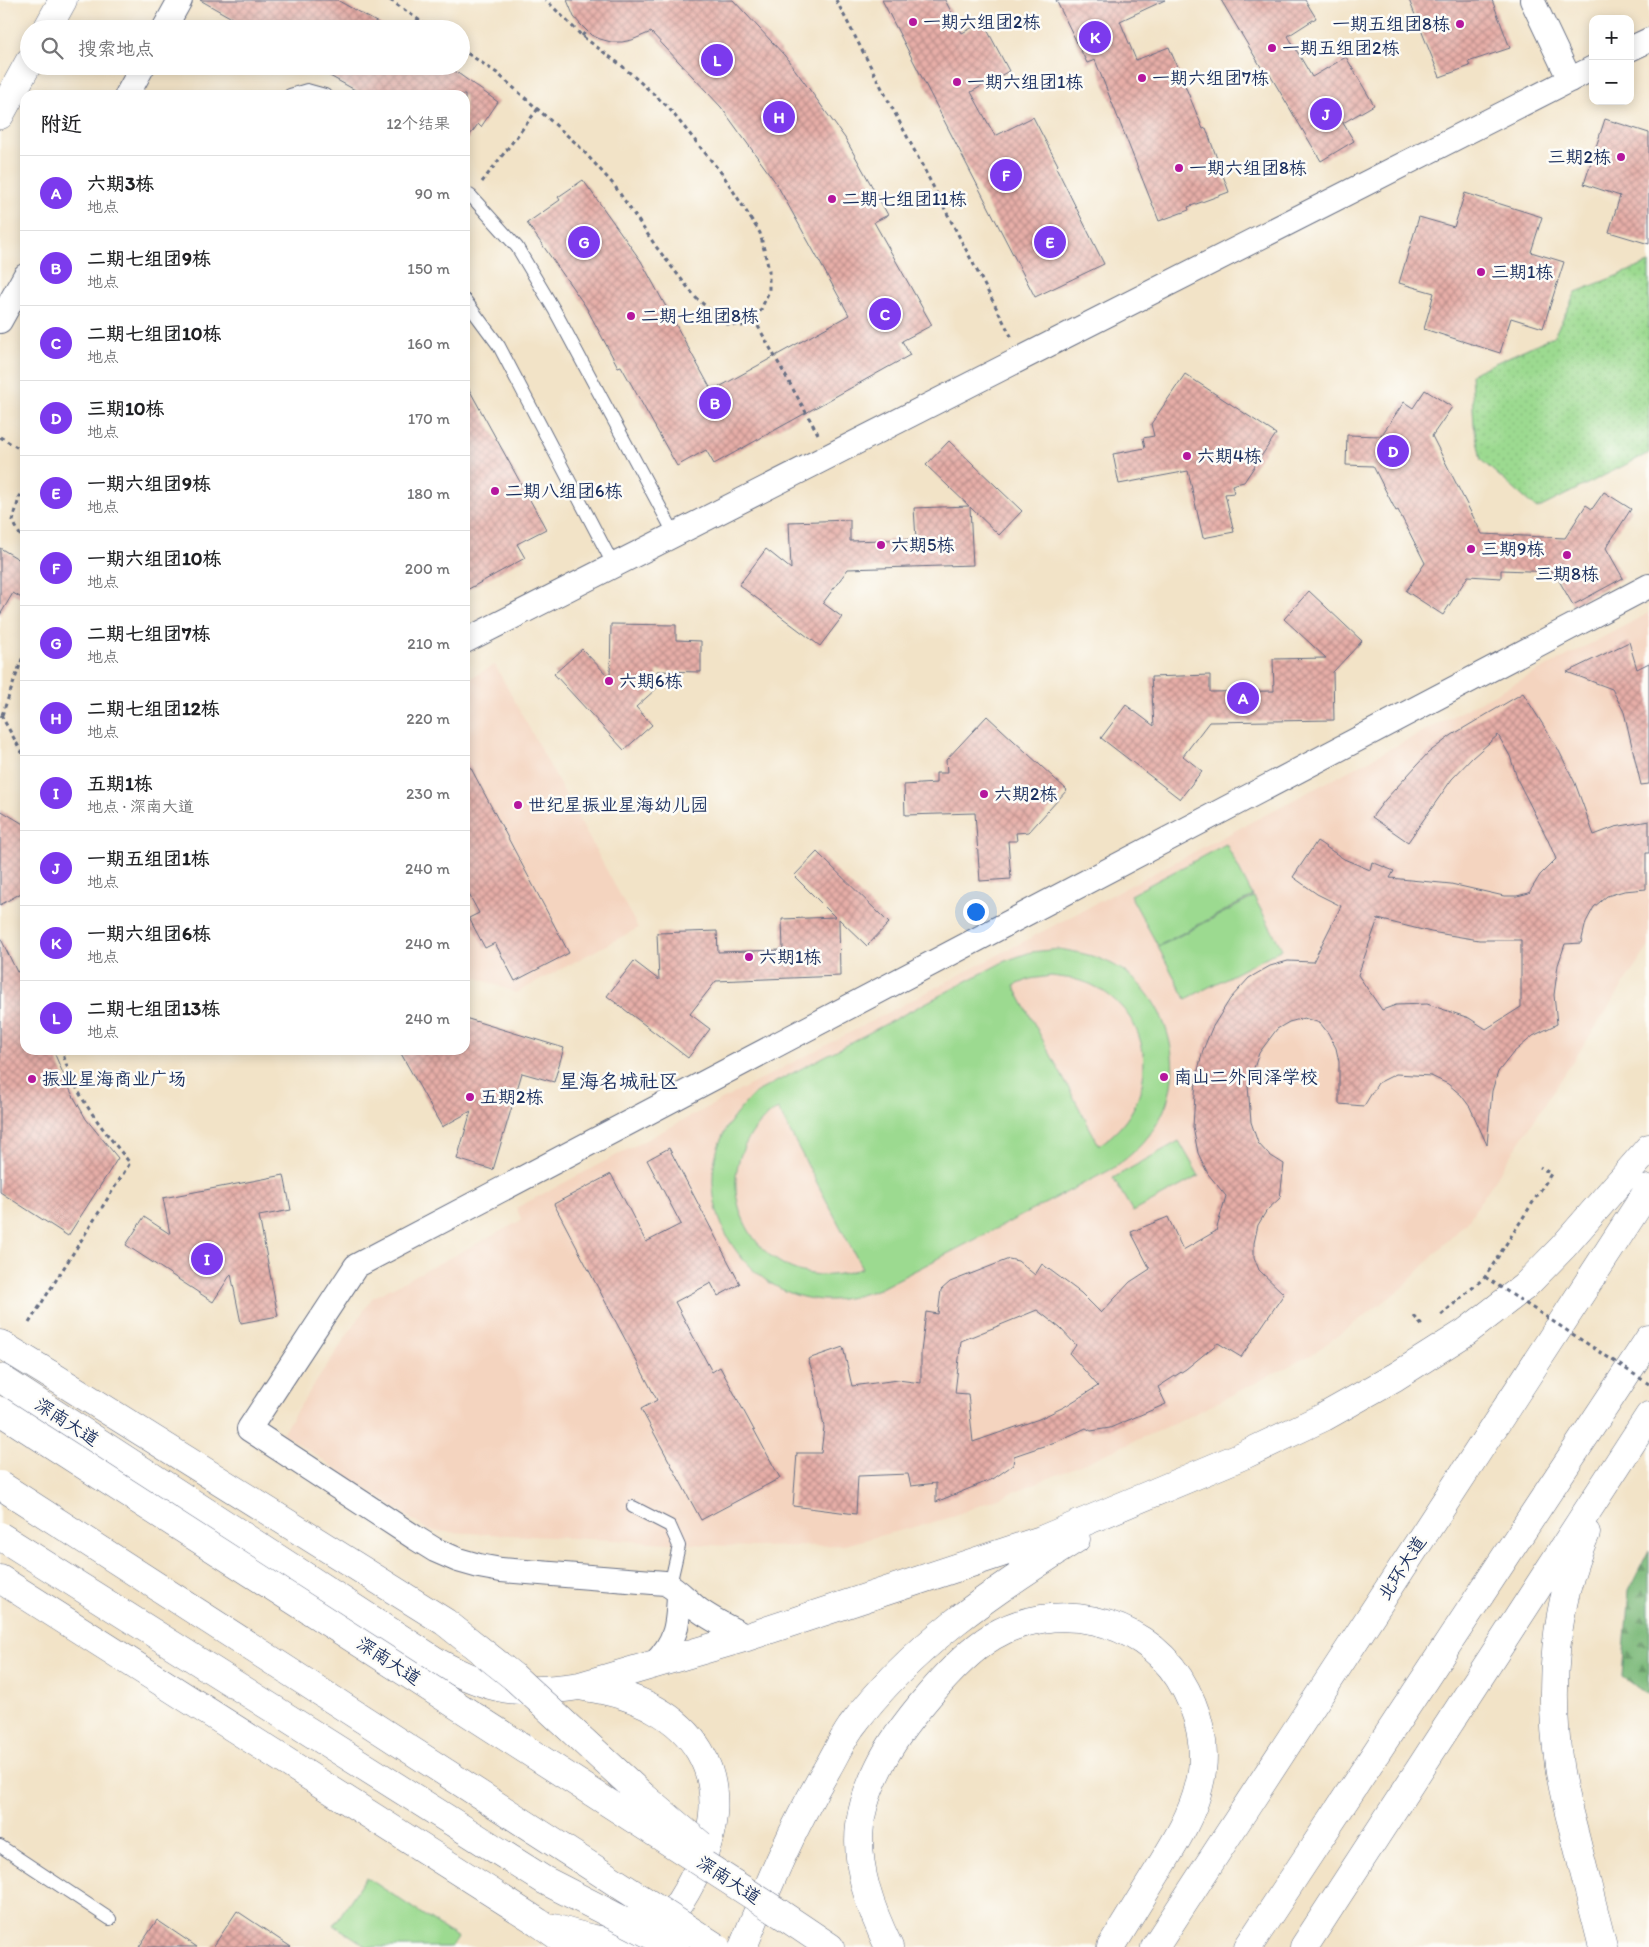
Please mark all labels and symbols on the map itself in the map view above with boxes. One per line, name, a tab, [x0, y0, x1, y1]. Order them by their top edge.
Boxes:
place label: 一期六组团2栋	[923, 11, 1040, 33]
place label: 一期五组团8栋	[1332, 13, 1450, 35]
marker: 一期六组团2栋	[907, 16, 919, 28]
pin: K	[1079, 18, 1111, 56]
marker: 一期五组团8栋	[1454, 18, 1466, 30]
place label: 一期五组团2栋	[1282, 37, 1399, 59]
pin: L	[701, 41, 733, 79]
marker: 一期五组团2栋	[1266, 42, 1278, 54]
place label: 一期六组团7栋	[1152, 67, 1269, 89]
place label: 一期六组团1栋	[967, 71, 1083, 93]
marker: 一期六组团7栋	[1136, 72, 1148, 84]
marker: 一期六组团1栋	[951, 76, 963, 88]
pin: J	[1310, 95, 1342, 133]
pin: H	[763, 98, 795, 136]
place label: 三期2栋	[1548, 146, 1611, 168]
marker: 三期2栋	[1615, 151, 1627, 163]
pin: F	[990, 156, 1022, 194]
place label: 一期六组团8栋	[1189, 157, 1307, 179]
marker: 一期六组团8栋	[1173, 162, 1185, 174]
place label: 二期七组团11栋	[842, 188, 967, 210]
marker: 二期七组团11栋	[826, 193, 838, 205]
pin: G	[568, 223, 600, 261]
pin: E	[1034, 223, 1066, 261]
place label: 三期1栋	[1491, 261, 1553, 283]
marker: 三期1栋	[1475, 266, 1487, 278]
pin: C	[869, 295, 901, 333]
place label: 二期七组团8栋	[641, 305, 759, 327]
marker: 二期七组团8栋	[625, 310, 637, 322]
pin: B	[699, 384, 731, 422]
pin: D	[1377, 432, 1409, 470]
place label: 六期4栋	[1197, 445, 1262, 467]
marker: 六期4栋	[1181, 450, 1193, 462]
place label: 二期八组团6栋	[505, 480, 623, 502]
marker: 二期八组团6栋	[489, 485, 501, 497]
place label: 六期5栋	[891, 534, 954, 556]
place label: 三期9栋	[1481, 538, 1544, 560]
marker: 六期5栋	[875, 539, 887, 551]
marker: 三期9栋	[1465, 543, 1477, 555]
marker: 三期8栋	[1561, 549, 1573, 561]
place label: 三期8栋	[1535, 563, 1599, 585]
place label: 六期6栋	[619, 670, 683, 692]
marker: 六期6栋	[603, 675, 615, 687]
pin: A	[1227, 679, 1259, 717]
place label: 六期2栋	[994, 783, 1057, 805]
marker: 六期2栋	[978, 788, 990, 800]
place label: 世纪星振业星海幼儿园	[528, 794, 708, 816]
marker: 世纪星振业星海幼儿园	[512, 799, 524, 811]
your location	[963, 899, 989, 925]
place label: 六期1栋	[759, 946, 821, 968]
marker: 六期1栋	[743, 951, 755, 963]
place label: 南山二外同泽学校	[1174, 1066, 1318, 1088]
place label: 振业星海商业广场	[42, 1068, 186, 1090]
district label: 星海名城社区	[559, 1069, 679, 1093]
marker: 南山二外同泽学校	[1158, 1071, 1170, 1083]
marker: 振业星海商业广场	[26, 1073, 38, 1085]
place label: 五期2栋	[480, 1086, 543, 1108]
marker: 五期2栋	[464, 1091, 476, 1103]
pin: I	[191, 1240, 223, 1278]
street label: 深南大道	[31, 1393, 103, 1451]
street label: 北环大道	[1373, 1532, 1431, 1604]
street label: 深南大道	[353, 1632, 425, 1690]
street label: 深南大道	[693, 1851, 765, 1909]

